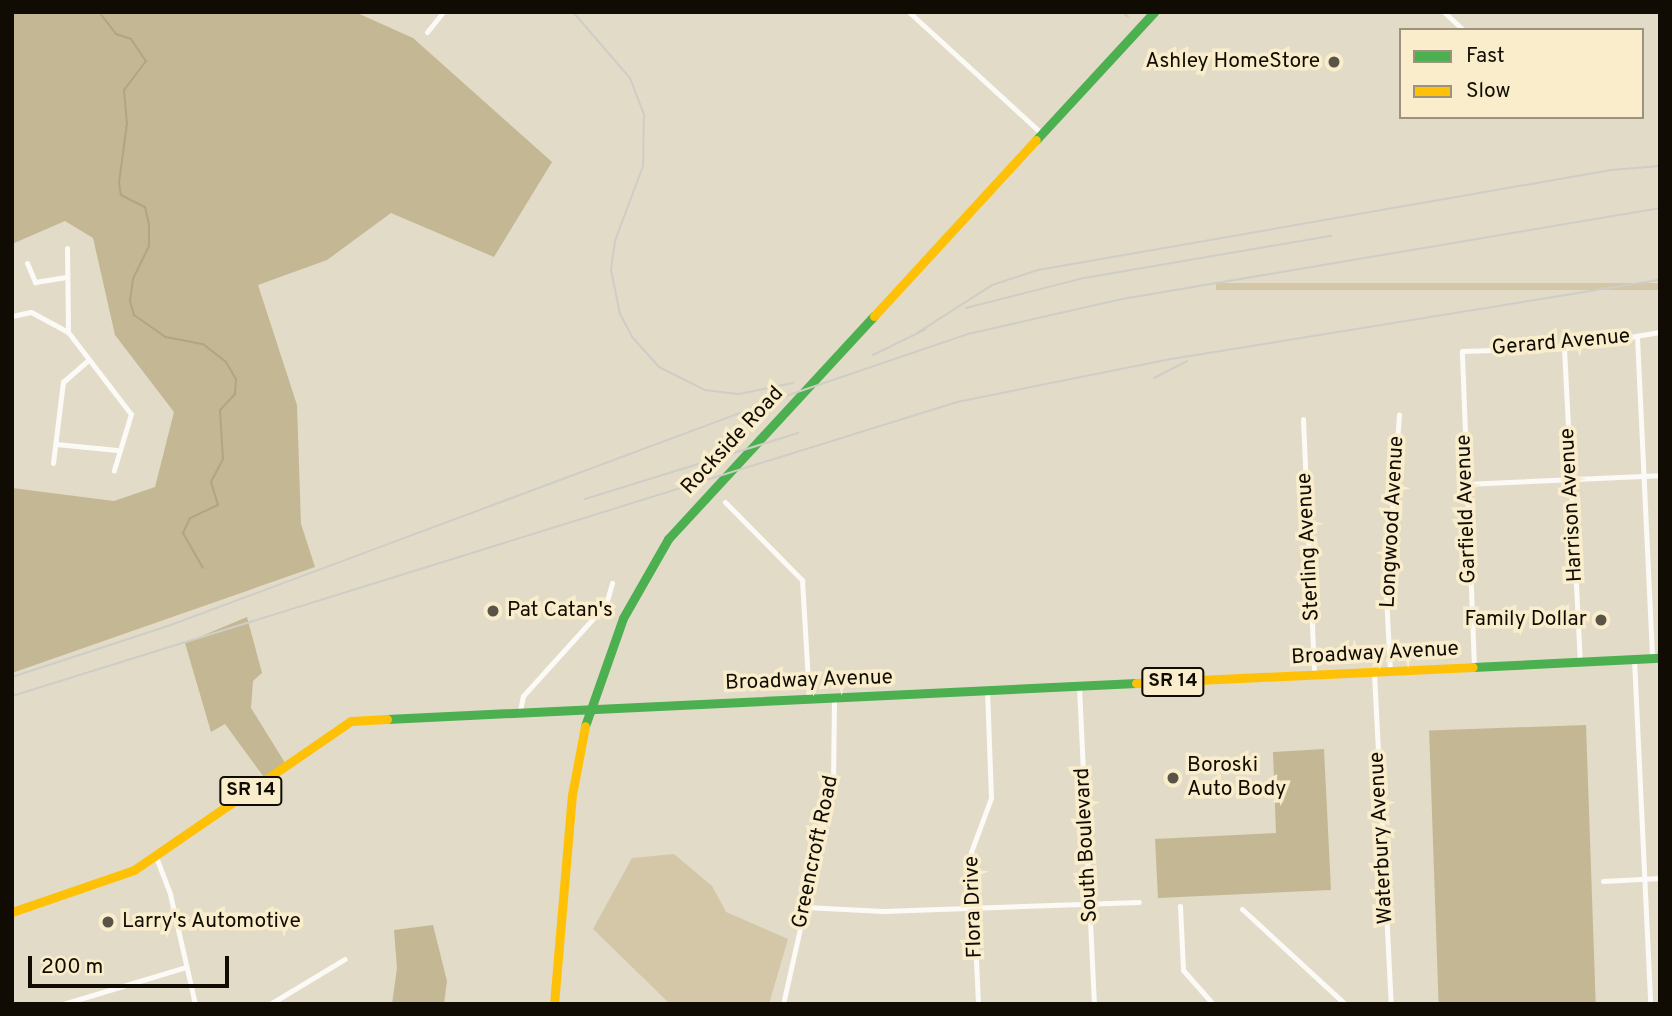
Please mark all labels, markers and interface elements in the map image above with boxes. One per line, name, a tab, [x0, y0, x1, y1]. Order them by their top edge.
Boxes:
legend	[1399, 28, 1644, 119]
text: Fast	[1466, 43, 1505, 70]
place label: Ashley HomeStore	[1145, 49, 1320, 75]
marker: Ashley HomeStore	[1326, 54, 1342, 70]
text: Slow	[1466, 78, 1511, 105]
street label: Gerard Avenue	[1490, 324, 1632, 362]
street label: Rockside Road	[677, 382, 789, 500]
street label: Harrison Avenue	[1555, 427, 1589, 583]
street label: Garfield Avenue	[1452, 434, 1482, 584]
street label: Longwood Avenue	[1376, 435, 1410, 609]
street label: Sterling Avenue	[1293, 472, 1325, 622]
place label: Pat Catan's	[507, 598, 613, 624]
marker: Pat Catan's	[485, 603, 501, 619]
place label: Family Dollar	[1465, 607, 1587, 633]
marker: Family Dollar	[1593, 612, 1609, 628]
street label: Broadway Avenue	[1290, 637, 1460, 671]
street label: Broadway Avenue	[724, 665, 894, 697]
road number: SR 14	[1140, 666, 1206, 698]
street label: Waterbury Avenue	[1365, 751, 1399, 925]
place label: Boroski Auto Body	[1187, 753, 1286, 803]
street label: South Boulevard	[1070, 767, 1104, 923]
marker: Boroski Auto Body	[1165, 770, 1181, 786]
street label: Greencroft Road	[787, 773, 845, 931]
road number: SR 14	[218, 776, 284, 806]
street label: Flora Drive	[960, 855, 988, 959]
place label: Larry's Automotive	[122, 909, 302, 935]
marker: Larry's Automotive	[100, 914, 116, 930]
scale bar	[32, 942, 233, 986]
text: 200 m	[41, 954, 103, 981]

